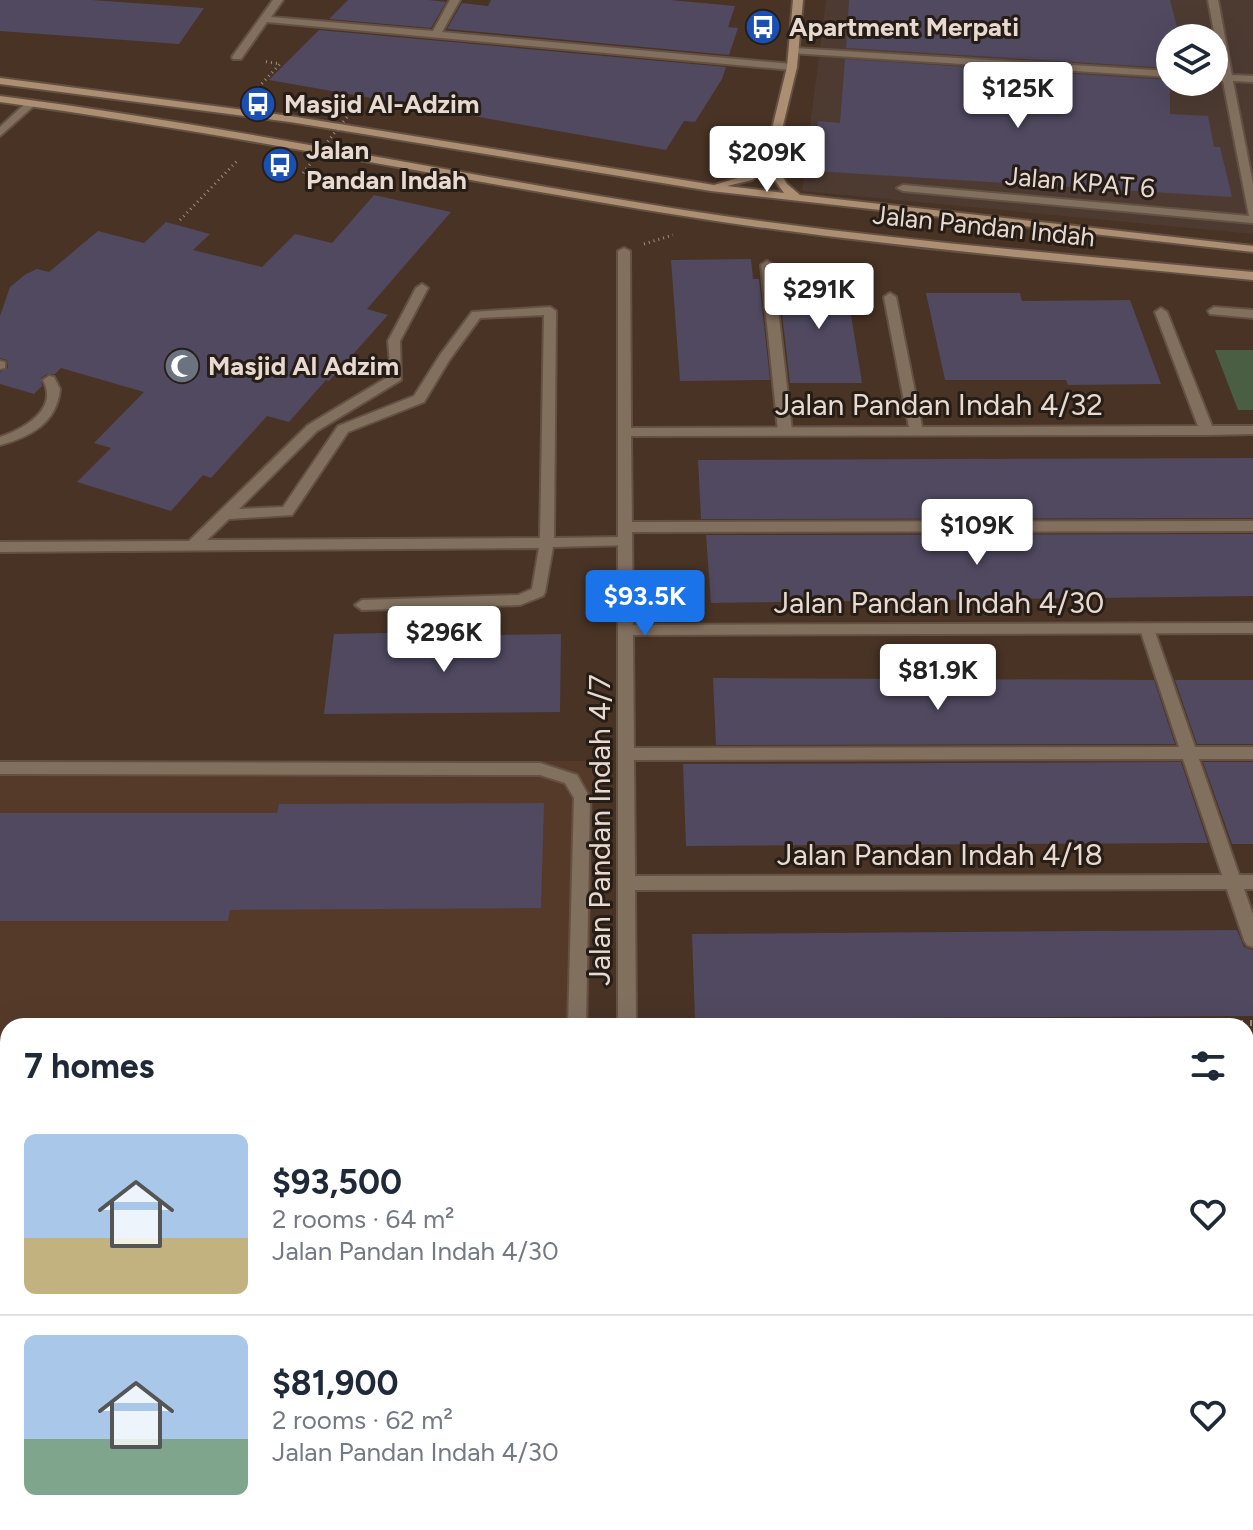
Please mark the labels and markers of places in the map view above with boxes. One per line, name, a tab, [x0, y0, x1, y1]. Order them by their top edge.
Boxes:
bus stop icon: Apartment Merpati	[744, 8, 782, 46]
place label: Apartment Merpati	[789, 11, 1019, 43]
pin: $125K	[962, 62, 1074, 130]
bus stop icon: Masjid Al-Adzim	[239, 85, 277, 123]
place label: Masjid Al-Adzim	[284, 88, 480, 120]
pin: $209K	[711, 126, 823, 194]
place label: Jalan Pandan Indah	[306, 134, 467, 196]
bus stop icon: Jalan Pandan Indah	[261, 146, 299, 184]
pin: $291K	[763, 263, 875, 331]
mosque icon: Masjid Al Adzim	[163, 347, 201, 385]
place label: Masjid Al Adzim	[208, 350, 399, 382]
pin: $109K	[921, 499, 1033, 567]
pin: $93.5K	[580, 570, 710, 638]
pin: $296K	[388, 606, 500, 674]
pin: $81.9K	[873, 644, 1003, 712]

